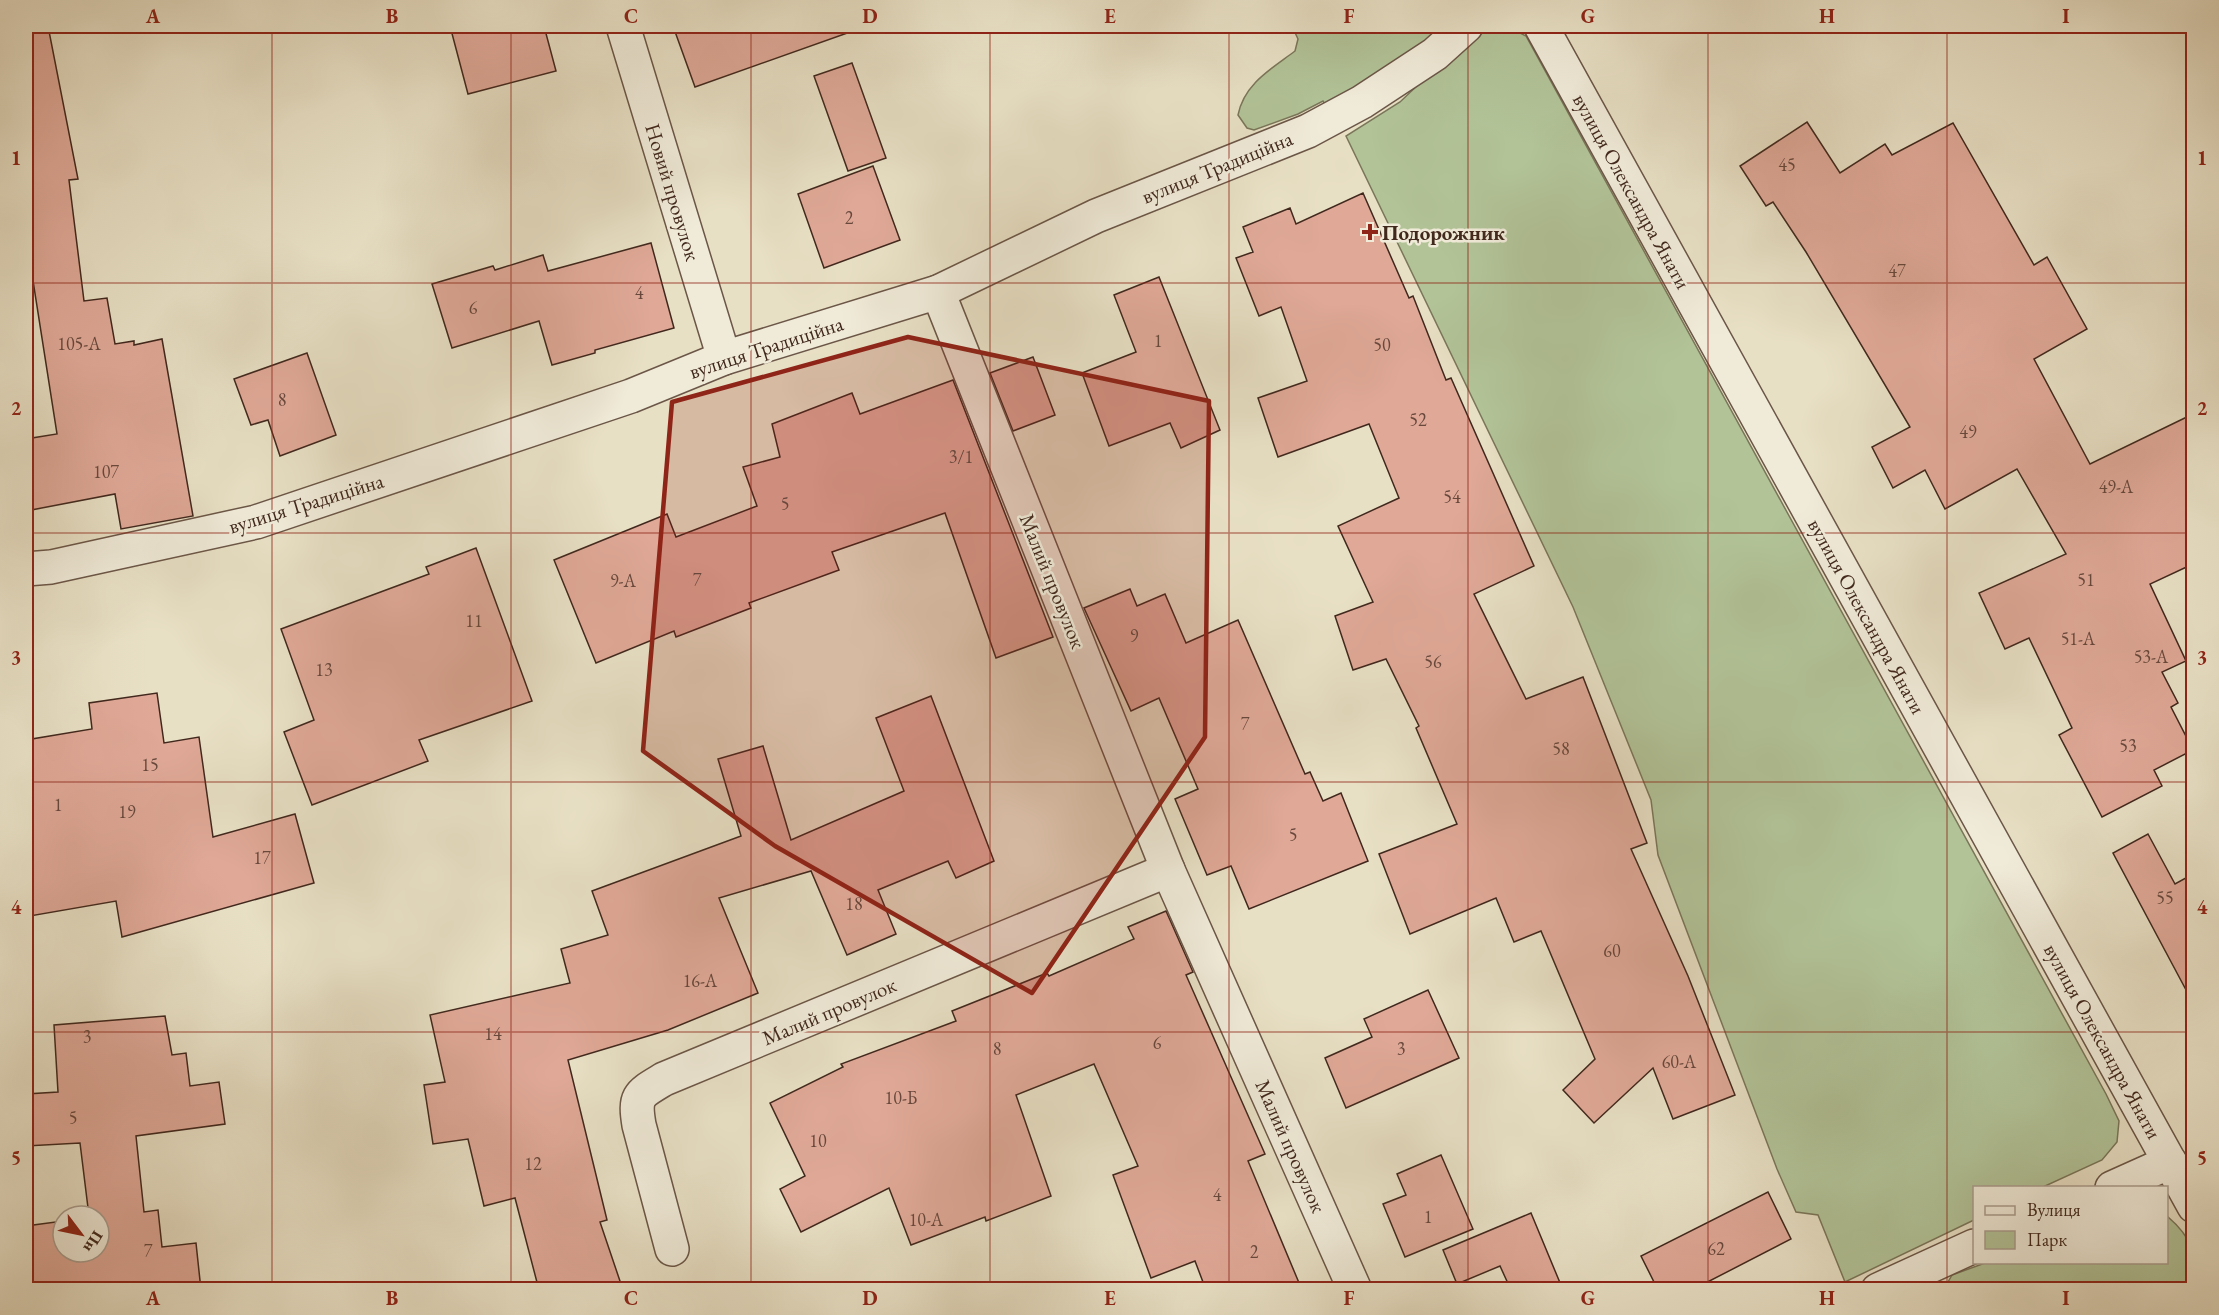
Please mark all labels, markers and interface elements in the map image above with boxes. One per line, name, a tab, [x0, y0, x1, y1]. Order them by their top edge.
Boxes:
text: A	[145, 3, 161, 29]
text: B	[386, 3, 398, 29]
text: C	[624, 3, 638, 29]
text: D	[862, 3, 878, 29]
text: E	[1104, 3, 1116, 29]
text: F	[1344, 3, 1355, 29]
text: G	[1581, 3, 1595, 29]
text: H	[1819, 3, 1835, 29]
text: I	[2062, 3, 2070, 29]
street label: вулиця Олександра Янати	[1567, 88, 1697, 294]
street label: Новий провулок	[639, 120, 707, 264]
street label: вулиця Традиційна	[1137, 124, 1297, 210]
text: 1	[11, 145, 21, 171]
text: 1	[2197, 145, 2207, 171]
house number: 45	[1778, 153, 1796, 176]
house number: 2	[845, 206, 854, 229]
place label: Подорожник	[1382, 219, 1505, 246]
marker: Подорожник	[1363, 225, 1377, 239]
house number: 47	[1888, 259, 1906, 282]
house number: 4	[635, 281, 644, 304]
house number: 6	[469, 296, 478, 319]
street label: вулиця Традиційна	[685, 309, 847, 385]
house number: 1	[1154, 329, 1162, 352]
house number: 105-А	[57, 332, 101, 355]
house number: 50	[1373, 333, 1391, 356]
house number: 8	[278, 388, 286, 411]
text: 2	[11, 395, 22, 421]
text: 2	[2197, 395, 2208, 421]
house number: 52	[1409, 408, 1427, 431]
house number: 49	[1959, 420, 1977, 443]
house number: 3/1	[949, 445, 973, 468]
house number: 107	[93, 460, 119, 483]
street label: вулиця Традиційна	[225, 466, 387, 539]
house number: 49-А	[2099, 475, 2134, 498]
house number: 54	[1443, 485, 1461, 508]
house number: 5	[781, 492, 789, 515]
street label: Малий провулок	[1014, 510, 1092, 652]
street label: вулиця Олександра Янати	[1802, 513, 1932, 719]
house number: 7	[693, 568, 702, 591]
house number: 51	[2077, 568, 2095, 591]
house number: 9-А	[610, 569, 637, 592]
house number: 11	[465, 609, 483, 632]
house number: 9	[1130, 624, 1139, 647]
house number: 51-А	[2061, 627, 2096, 650]
text: 3	[11, 644, 21, 670]
text: 3	[2197, 644, 2207, 670]
house number: 53-А	[2134, 645, 2169, 668]
house number: 56	[1424, 650, 1442, 673]
house number: 13	[315, 658, 333, 681]
house number: 7	[1241, 712, 1250, 735]
house number: 53	[2119, 734, 2137, 757]
house number: 58	[1552, 737, 1570, 760]
house number: 15	[141, 753, 159, 776]
house number: 1	[54, 793, 62, 816]
house number: 19	[118, 800, 136, 823]
house number: 5	[1289, 823, 1297, 846]
house number: 17	[253, 846, 271, 869]
house number: 55	[2156, 886, 2174, 909]
house number: 18	[845, 892, 863, 915]
text: 4	[11, 894, 22, 920]
text: 4	[2197, 894, 2208, 920]
street label: вулиця Олександра Янати	[2038, 938, 2168, 1144]
house number: 60	[1603, 939, 1621, 962]
house number: 16-А	[683, 969, 718, 992]
street label: Малий провулок	[758, 971, 900, 1051]
house number: 14	[484, 1022, 502, 1045]
house number: 3	[83, 1025, 91, 1048]
house number: 6	[1153, 1031, 1162, 1054]
house number: 8	[993, 1037, 1001, 1060]
house number: 3	[1397, 1037, 1405, 1060]
house number: 60-А	[1662, 1050, 1697, 1073]
street label: Малий провулок	[1250, 1075, 1332, 1217]
house number: 10-Б	[885, 1086, 917, 1109]
house number: 5	[69, 1106, 77, 1129]
house number: 10	[809, 1129, 827, 1152]
text: 5	[11, 1144, 21, 1170]
text: 5	[2197, 1144, 2207, 1170]
house number: 12	[524, 1152, 542, 1175]
house number: 4	[1213, 1183, 1222, 1206]
legend	[1973, 1186, 2168, 1264]
text: Вулиця	[2027, 1198, 2080, 1221]
north arrow	[51, 1204, 111, 1264]
house number: 1	[1424, 1205, 1432, 1228]
house number: 10-А	[909, 1208, 944, 1231]
text: Пн	[79, 1227, 108, 1257]
text: Парк	[2027, 1228, 2067, 1251]
house number: 62	[1707, 1237, 1725, 1260]
house number: 7	[144, 1239, 153, 1262]
house number: 2	[1250, 1240, 1259, 1263]
text: A	[145, 1285, 161, 1311]
text: B	[386, 1285, 398, 1311]
text: C	[624, 1285, 638, 1311]
text: D	[862, 1285, 878, 1311]
text: E	[1104, 1285, 1116, 1311]
text: F	[1344, 1285, 1355, 1311]
text: G	[1581, 1285, 1595, 1311]
text: H	[1819, 1285, 1835, 1311]
text: I	[2062, 1285, 2070, 1311]

